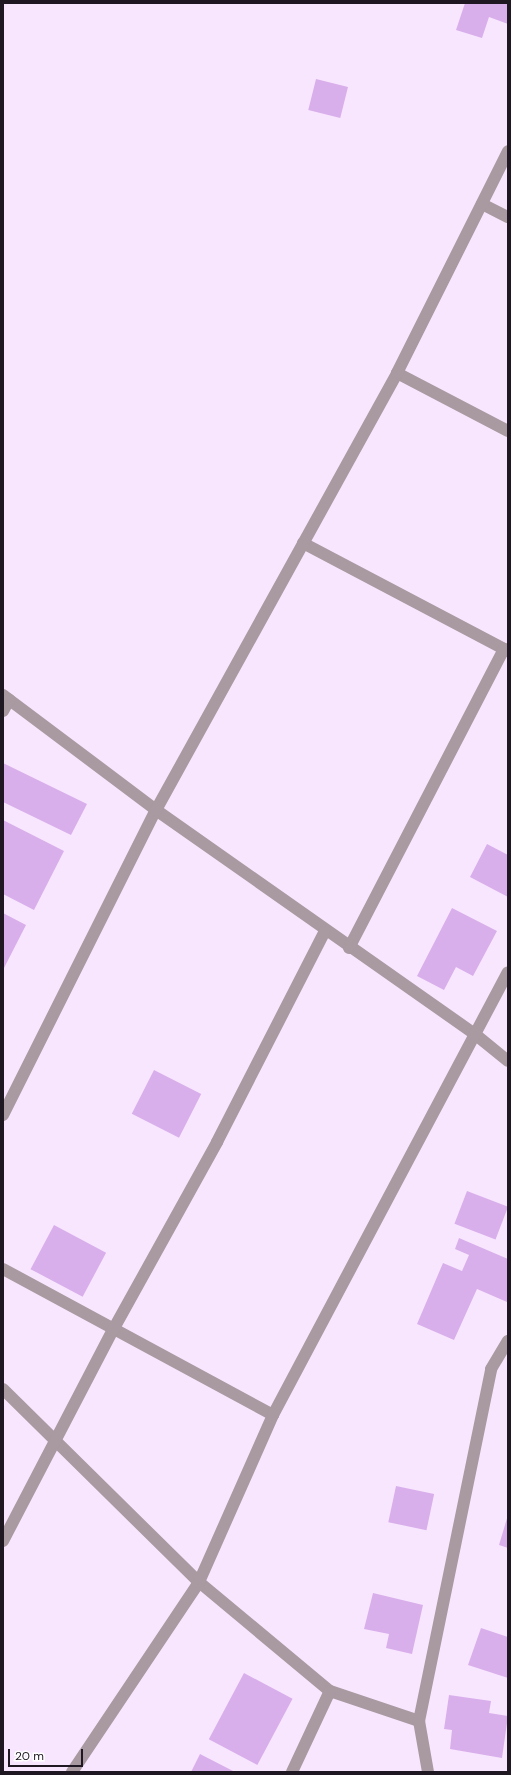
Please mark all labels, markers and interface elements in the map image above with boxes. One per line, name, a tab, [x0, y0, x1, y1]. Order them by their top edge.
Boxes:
scale bar	[10, 1741, 85, 1767]
text: 20 m	[15, 1748, 44, 1764]

